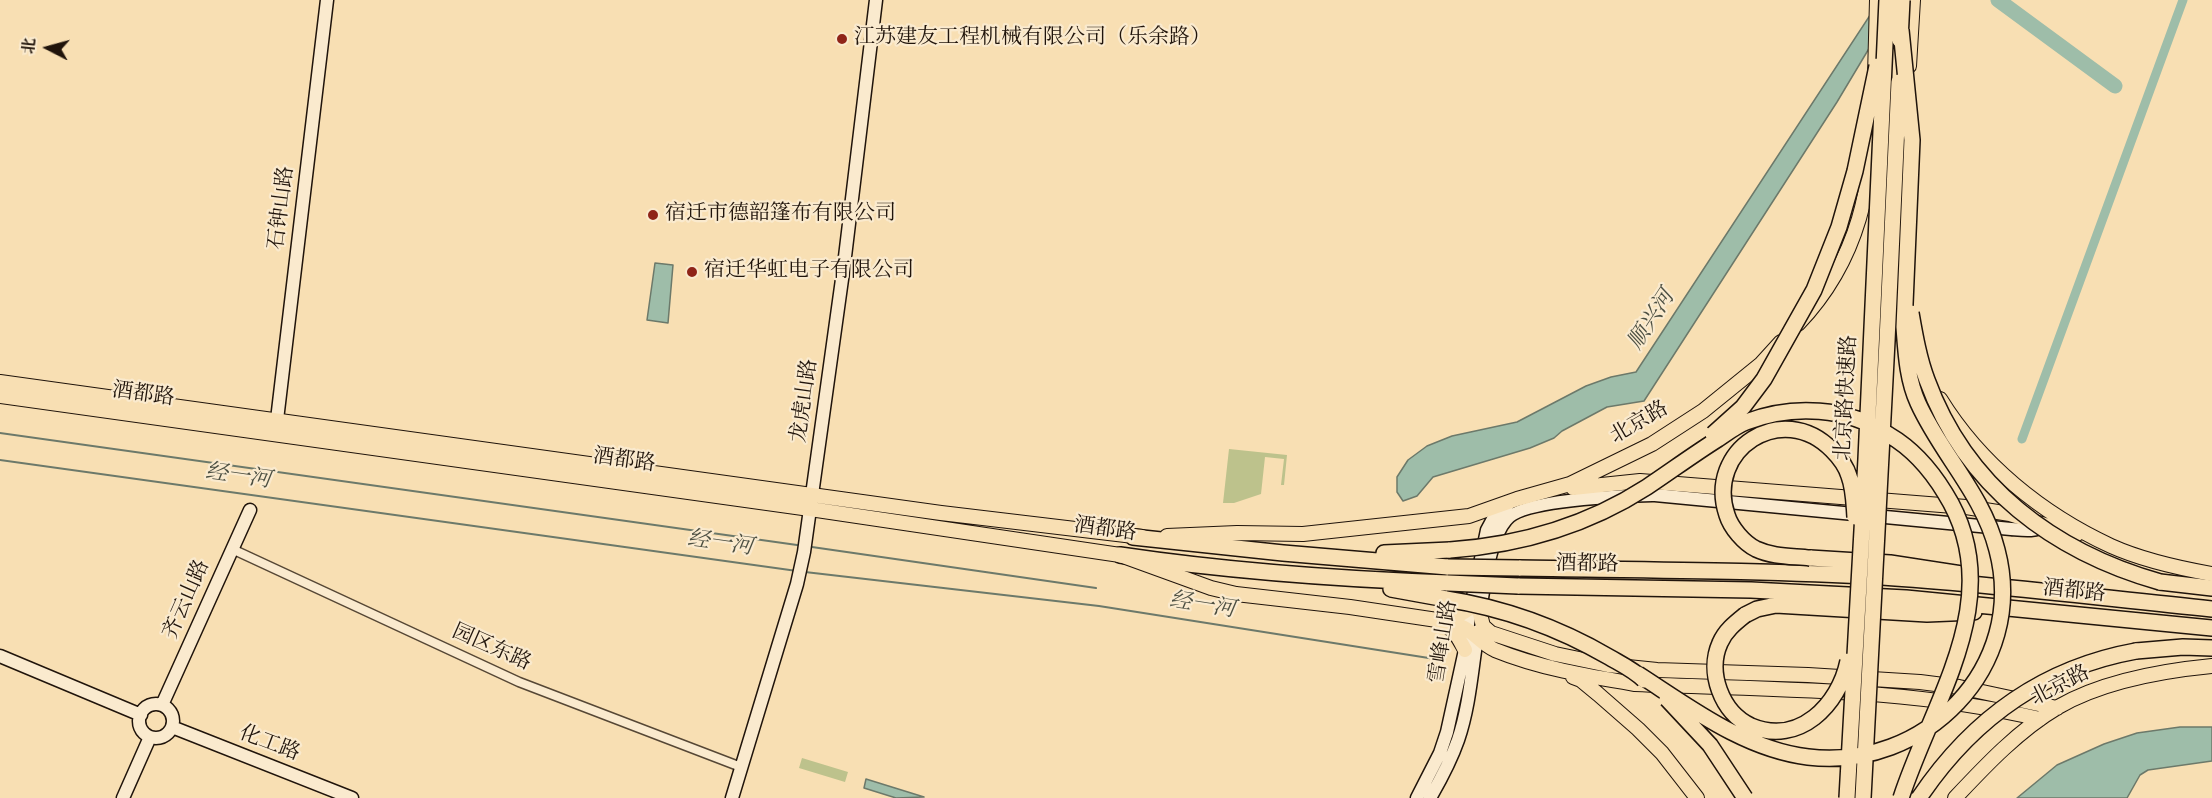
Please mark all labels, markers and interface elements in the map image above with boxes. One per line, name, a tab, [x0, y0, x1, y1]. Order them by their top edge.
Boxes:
north arrow	[18, 18, 78, 78]
place label: 江苏建友工程机械有限公司（乐余路）	[854, 26, 1211, 52]
marker: 江苏建友工程机械有限公司（乐余路）	[835, 32, 849, 46]
text: 北	[18, 37, 42, 55]
street label: 石钟山路	[265, 165, 301, 251]
place label: 宿迁市德韶篷布有限公司	[665, 202, 896, 228]
marker: 宿迁市德韶篷布有限公司	[646, 208, 660, 222]
place label: 宿迁华虹电子有限公司	[704, 259, 914, 285]
marker: 宿迁华虹电子有限公司	[685, 265, 699, 279]
water label: 顺兴河	[1624, 286, 1682, 356]
street label: 北京路快速路	[1832, 334, 1864, 462]
street label: 龙虎山路	[788, 358, 824, 444]
street label: 酒都路	[110, 379, 176, 413]
street label: 北京路	[1606, 397, 1674, 451]
street label: 酒都路	[591, 445, 657, 479]
water label: 经一河	[203, 460, 273, 496]
street label: 酒都路	[1072, 514, 1138, 548]
water label: 经一河	[685, 527, 755, 563]
street label: 酒都路	[1555, 553, 1619, 579]
street label: 齐云山路	[159, 557, 217, 643]
street label: 酒都路	[2041, 577, 2107, 609]
water label: 经一河	[1167, 589, 1237, 625]
street label: 雪峰山路	[1426, 599, 1464, 685]
street label: 园区东路	[448, 620, 534, 678]
street label: 北京路	[2027, 661, 2095, 713]
street label: 化工路	[235, 722, 303, 768]

